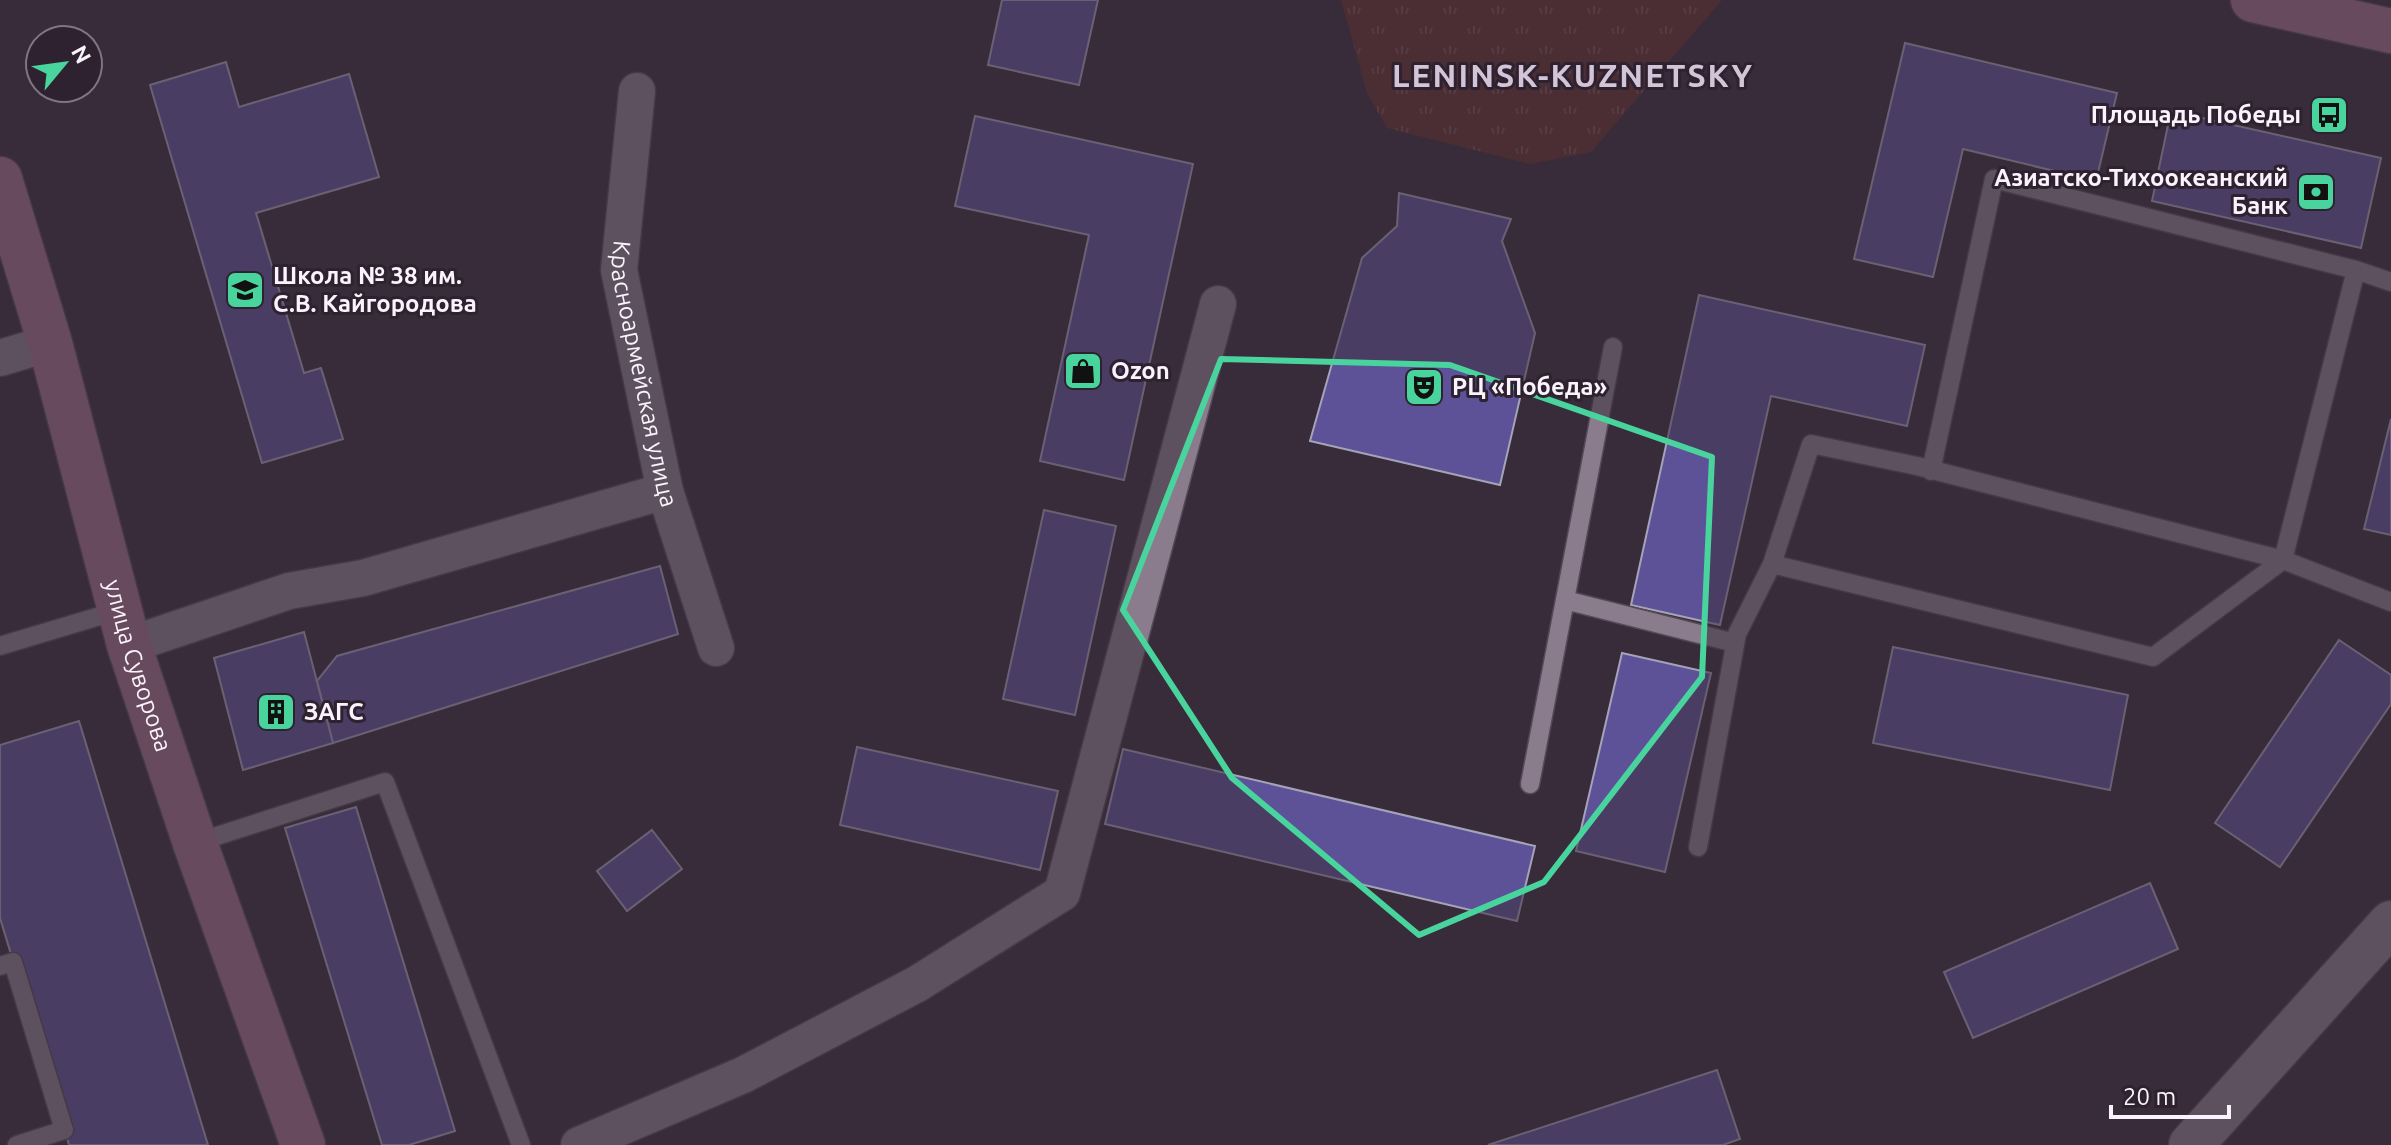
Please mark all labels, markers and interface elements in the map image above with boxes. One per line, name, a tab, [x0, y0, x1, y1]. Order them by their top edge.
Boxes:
north arrow	[24, 24, 104, 104]
text: N	[67, 41, 97, 67]
district label: LENINSK-KUZNETSKY	[1392, 57, 1754, 93]
bus stop icon: Площадь Победы	[2308, 94, 2350, 136]
place label: Площадь Победы	[2091, 101, 2301, 128]
place label: Азиатско-Тихоокеанский Банк	[1994, 164, 2288, 219]
bank icon: Азиатско-Тихоокеанский Банк	[2295, 171, 2337, 213]
street label: Красноармейская улица	[606, 239, 683, 510]
place label: Школа № 38 им. С.В. Кайгородова	[273, 262, 477, 317]
school or university icon: Школа № 38 им. С.В. Кайгородова	[224, 269, 266, 311]
shop icon: Ozon	[1062, 350, 1104, 392]
place label: Ozon	[1111, 357, 1170, 384]
theatre icon: РЦ «Победа»	[1403, 366, 1445, 408]
place label: РЦ «Победа»	[1452, 373, 1608, 400]
street label: улица Суворова	[99, 577, 178, 755]
building icon: ЗАГС	[255, 691, 297, 733]
place label: ЗАГС	[304, 698, 364, 725]
scale bar	[2111, 1069, 2229, 1119]
text: 20 m	[2123, 1083, 2176, 1110]

